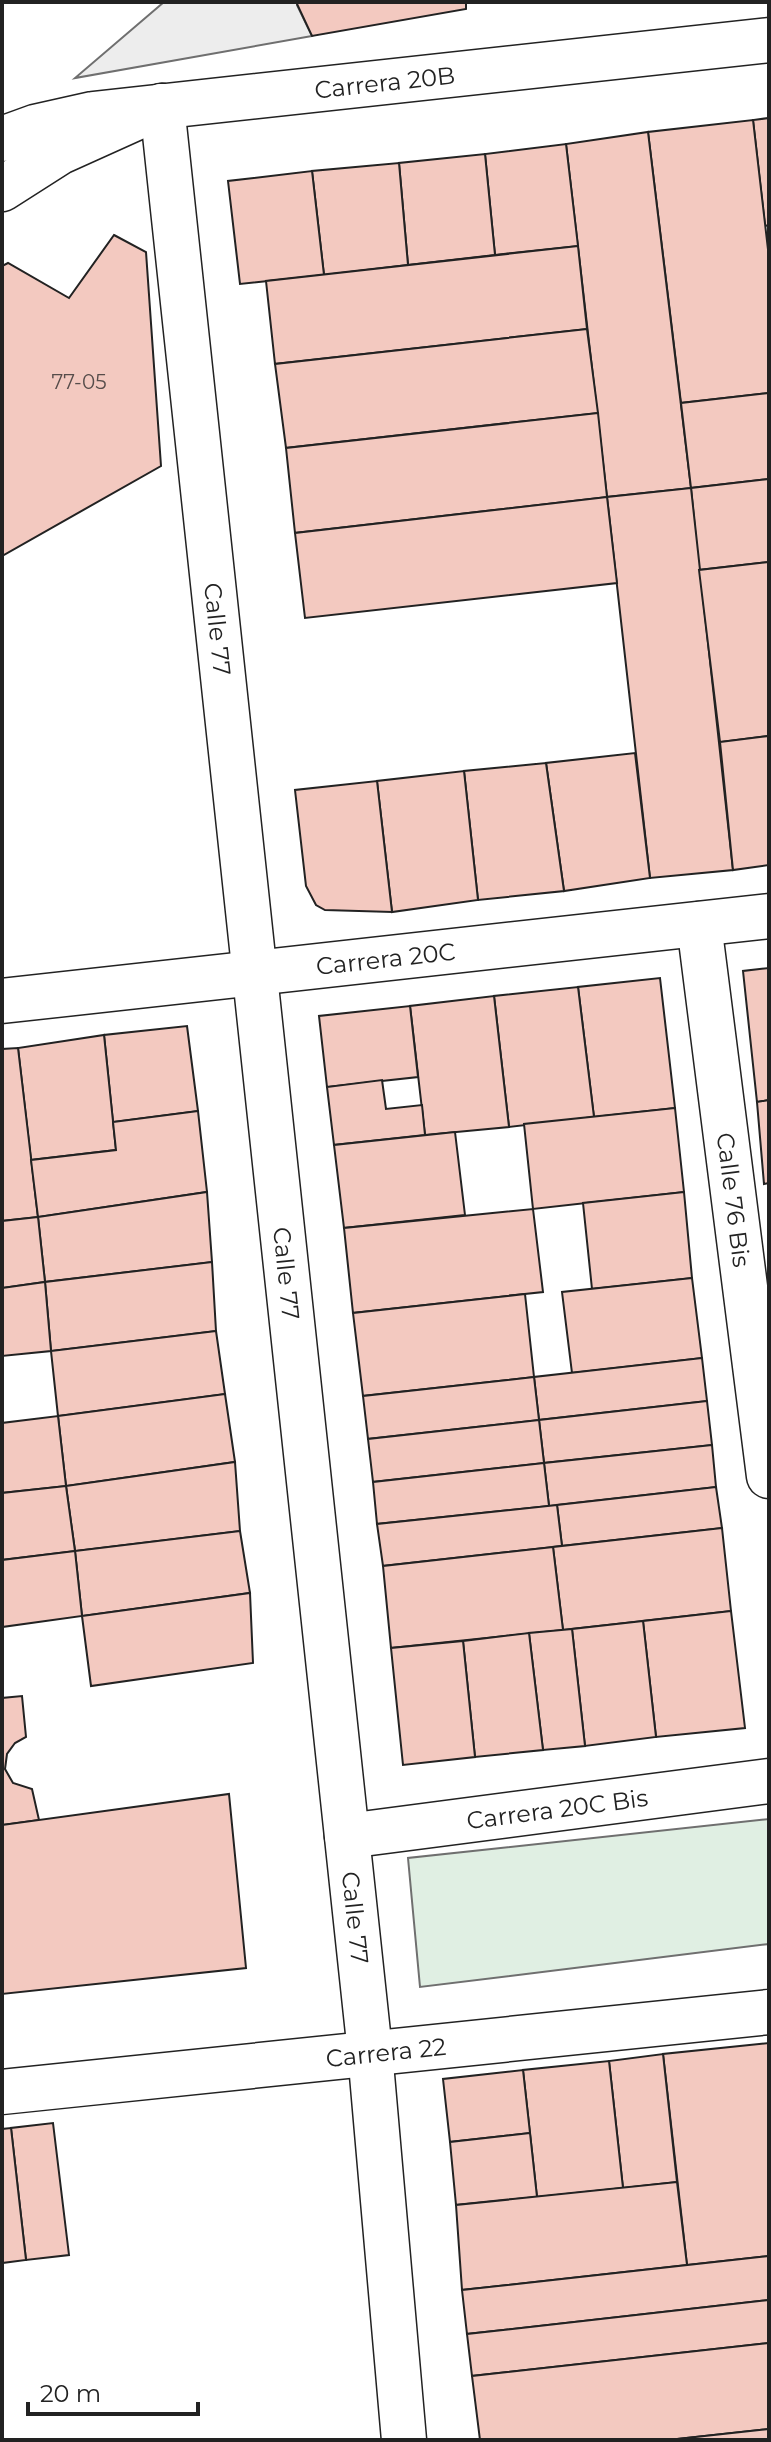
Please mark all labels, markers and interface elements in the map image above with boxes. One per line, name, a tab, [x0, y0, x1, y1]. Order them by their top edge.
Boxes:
street label: Carrera 20B	[313, 60, 456, 104]
house number: 77-05	[52, 370, 106, 394]
street label: Calle 77	[199, 581, 237, 677]
street label: Carrera 20C	[315, 936, 457, 981]
street label: Calle 76 Bis	[711, 1131, 757, 1269]
street label: Calle 77	[267, 1226, 306, 1321]
street label: Carrera 20C Bis	[465, 1782, 650, 1835]
street label: Calle 77	[336, 1870, 375, 1965]
street label: Carrera 22	[324, 2031, 447, 2073]
scale bar	[28, 2366, 198, 2416]
text: 20 m	[40, 2379, 101, 2408]

